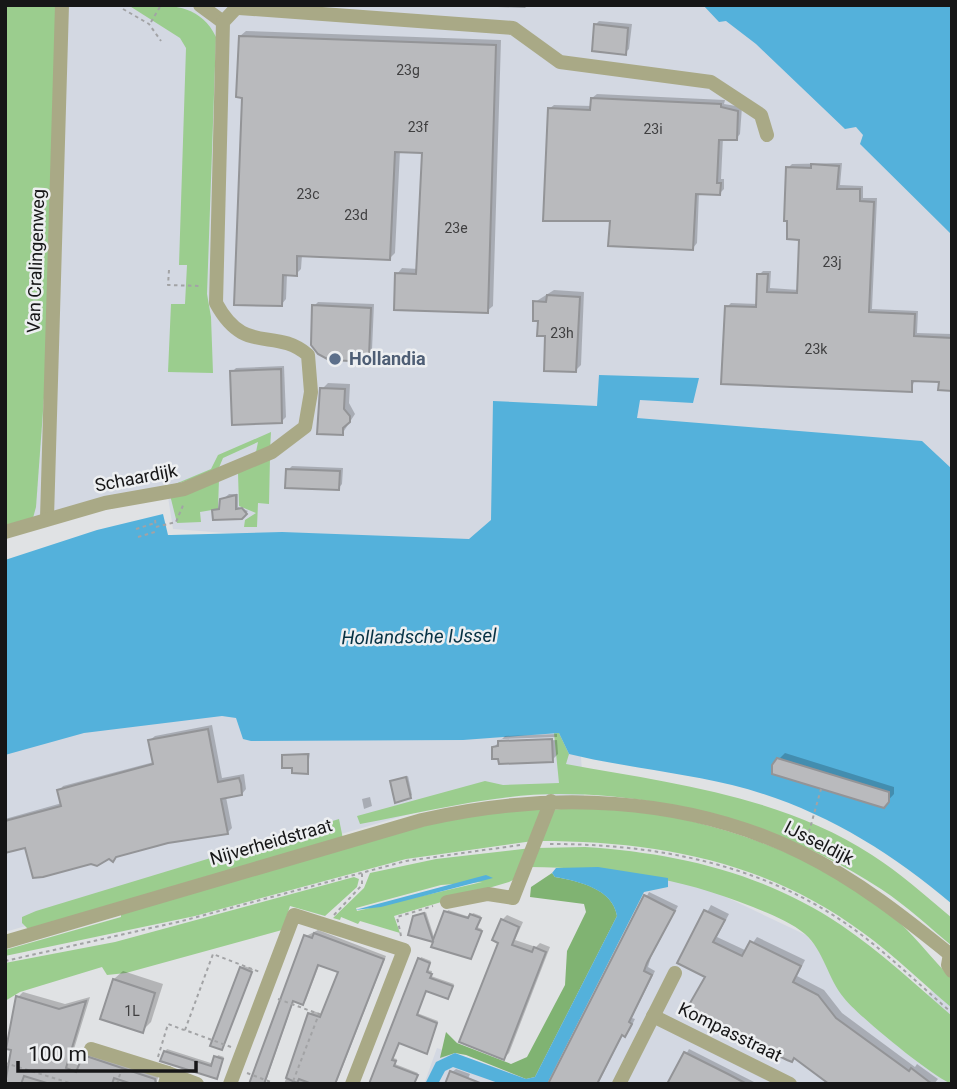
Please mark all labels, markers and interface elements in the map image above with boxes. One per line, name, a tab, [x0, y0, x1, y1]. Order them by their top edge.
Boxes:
house number: 23g	[396, 62, 420, 78]
house number: 23f	[408, 119, 428, 135]
house number: 23i	[643, 121, 663, 137]
house number: 23c	[296, 186, 320, 202]
street label: Van Cralingenweg	[22, 189, 49, 333]
house number: 23d	[344, 207, 368, 223]
house number: 23e	[444, 220, 468, 236]
house number: 23j	[822, 254, 842, 270]
house number: 23h	[550, 325, 574, 341]
house number: 23k	[805, 341, 828, 357]
place label: Hollandia	[349, 348, 426, 369]
marker: Hollandia	[327, 351, 343, 367]
street label: Schaardijk	[93, 459, 180, 496]
water label: Hollandsche IJssel	[341, 624, 497, 649]
street label: Nijverheidstraat	[207, 814, 334, 869]
street label: IJsseldijk	[781, 816, 858, 869]
street label: Kompasstraat	[675, 997, 786, 1066]
house number: 1L	[124, 1003, 140, 1019]
scale bar	[18, 1030, 196, 1074]
text: 100 m	[28, 1042, 87, 1066]

